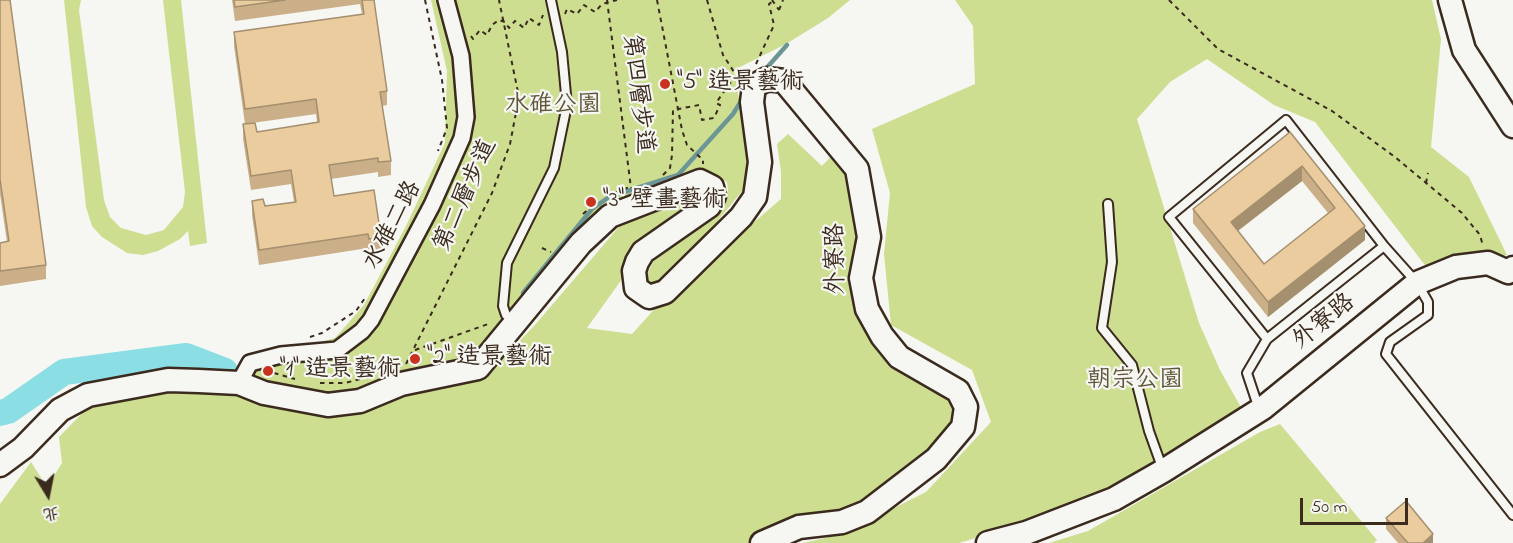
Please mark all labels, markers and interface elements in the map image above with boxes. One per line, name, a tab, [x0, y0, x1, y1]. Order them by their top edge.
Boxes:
street label: 第四層步道	[614, 33, 658, 155]
place label: "5" 造景藝術	[677, 70, 804, 98]
marker: "5" 造景藝術	[658, 77, 672, 91]
park label: 水碓公園	[505, 93, 601, 121]
street label: 第二層步道	[429, 135, 505, 257]
street label: 水碓二路	[359, 177, 429, 275]
place label: "3" 壁畫藝術	[603, 188, 726, 216]
marker: "3" 壁畫藝術	[584, 195, 598, 209]
street label: 外寮路	[823, 223, 853, 295]
street label: 外寮路	[1288, 289, 1362, 357]
place label: "2" 造景藝術	[427, 345, 552, 373]
marker: "2" 造景藝術	[408, 352, 422, 366]
place label: "1" 造景藝術	[280, 357, 401, 385]
marker: "1" 造景藝術	[261, 364, 275, 378]
park label: 朝宗公園	[1087, 368, 1183, 396]
north arrow	[18, 465, 78, 525]
scale bar	[1303, 486, 1411, 524]
text: 50 m	[1311, 495, 1348, 521]
text: 北	[41, 500, 61, 526]

